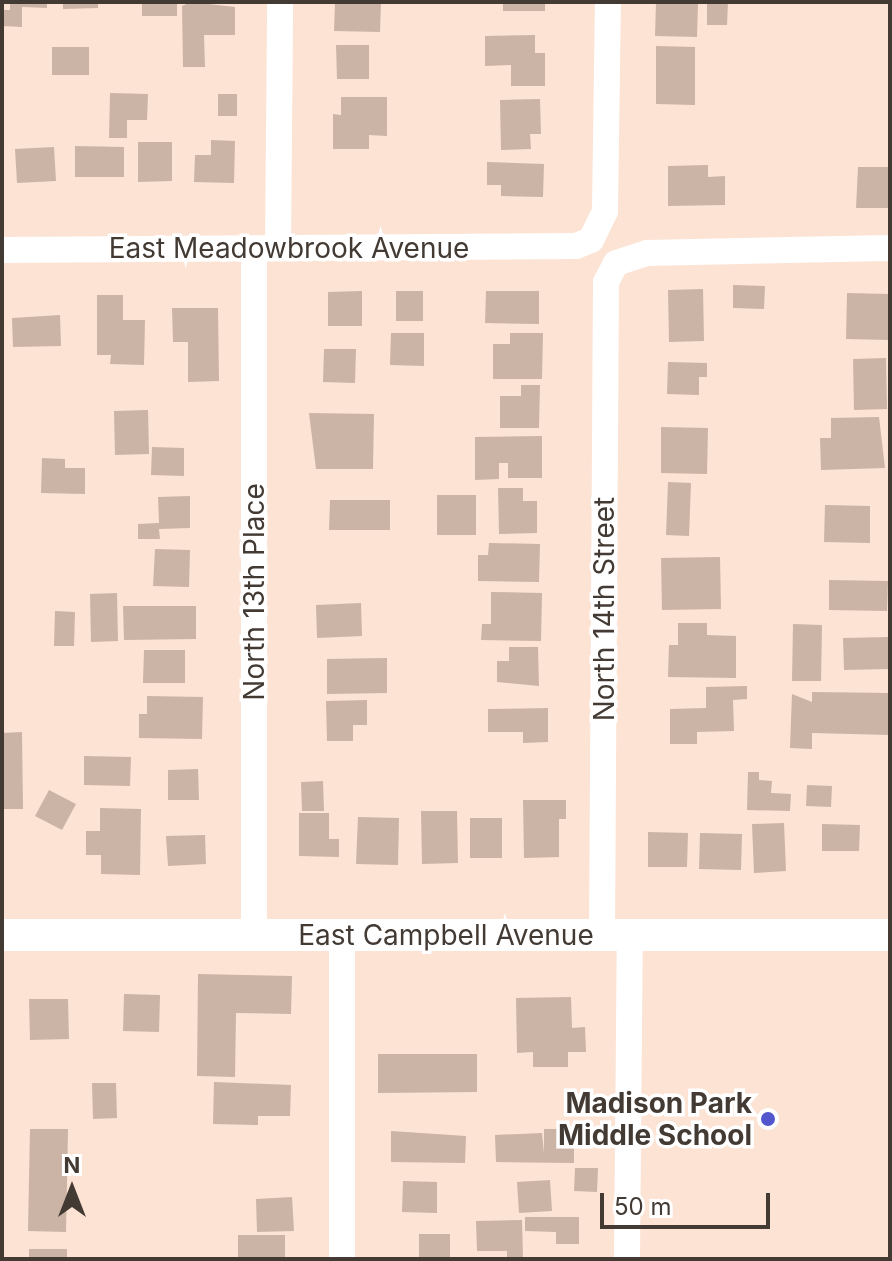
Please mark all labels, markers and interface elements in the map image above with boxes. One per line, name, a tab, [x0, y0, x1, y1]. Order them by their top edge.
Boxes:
street label: East Meadowbrook Avenue	[109, 231, 469, 265]
street label: North 13th Place	[237, 483, 271, 701]
street label: North 14th Street	[587, 497, 621, 721]
street label: East Campbell Avenue	[298, 918, 594, 952]
place label: Madison Park Middle School	[558, 1086, 752, 1152]
marker: Madison Park Middle School	[759, 1110, 777, 1128]
north arrow	[32, 1149, 112, 1229]
text: N	[64, 1152, 80, 1178]
scale bar	[604, 1177, 774, 1227]
text: 50 m	[614, 1192, 672, 1221]

